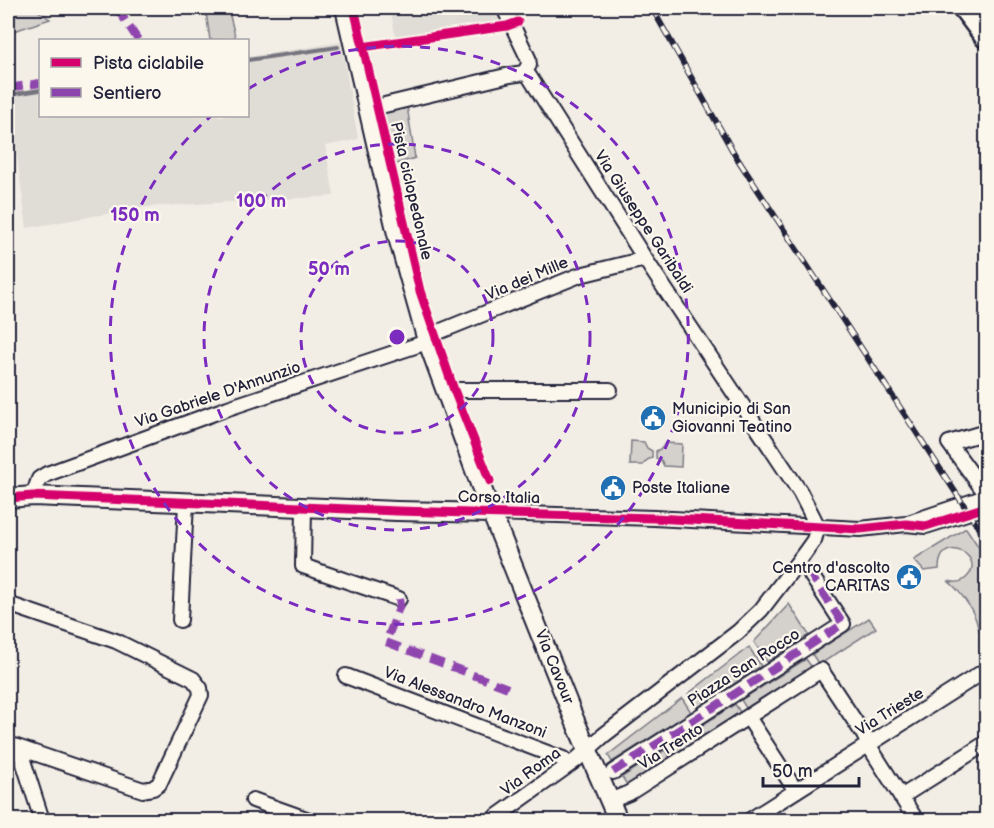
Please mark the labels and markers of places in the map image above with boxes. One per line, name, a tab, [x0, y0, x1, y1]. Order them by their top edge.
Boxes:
centre of rings	[387, 327, 407, 347]
place label: Municipio di San Giovanni Teatino	[672, 400, 792, 437]
public building icon: Municipio di San Giovanni Teatino	[638, 403, 668, 433]
public building icon: Poste Italiane	[598, 473, 628, 503]
place label: Poste Italiane	[632, 479, 731, 498]
place label: Centro d'ascolto CARITAS	[772, 559, 890, 596]
public building icon: Centro d'ascolto CARITAS	[894, 562, 924, 592]

